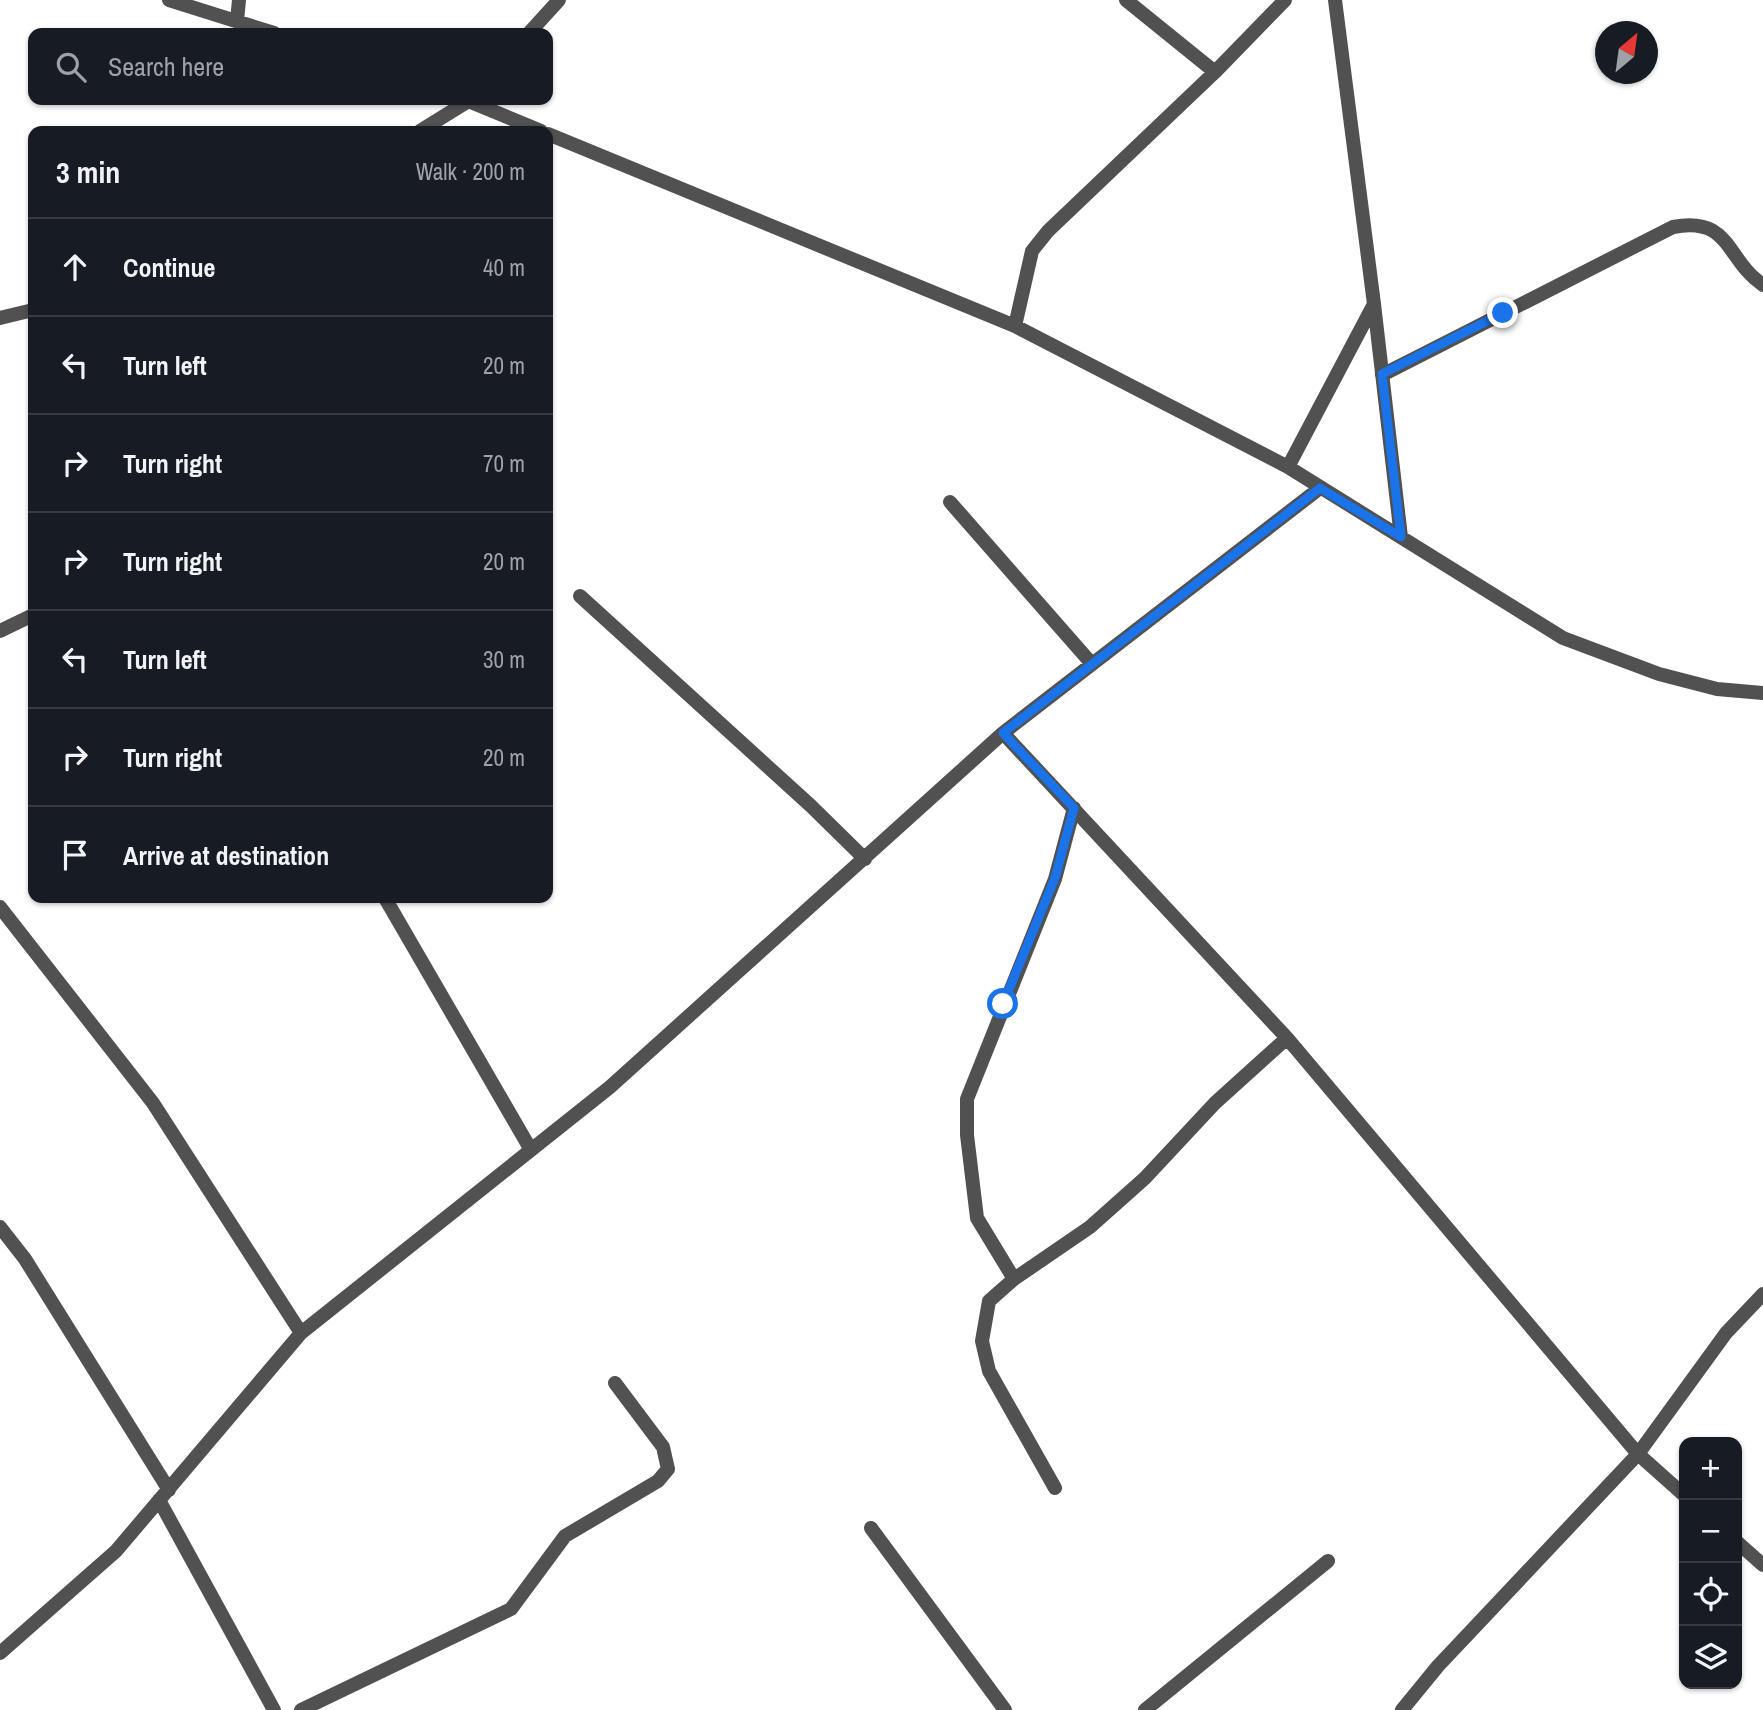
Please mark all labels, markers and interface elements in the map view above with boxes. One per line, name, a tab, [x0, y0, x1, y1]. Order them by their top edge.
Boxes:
north arrow	[1595, 21, 1658, 84]
search box	[28, 28, 553, 105]
icon: search	[52, 48, 90, 86]
text: Search here	[108, 49, 224, 84]
text: 3 min	[56, 152, 120, 192]
text: Walk · 200 m	[416, 156, 525, 187]
icon: ahead	[56, 248, 94, 286]
text: Continue	[123, 250, 215, 285]
text: 40 m	[483, 252, 525, 283]
route end	[1487, 297, 1518, 328]
icon: left	[56, 346, 94, 384]
text: Turn left	[123, 348, 207, 383]
text: 20 m	[483, 350, 525, 381]
icon: right	[56, 444, 94, 482]
text: Turn right	[123, 446, 222, 481]
text: 70 m	[483, 448, 525, 479]
icon: right	[56, 542, 94, 580]
text: Turn right	[123, 544, 222, 579]
text: 20 m	[483, 546, 525, 577]
icon: left	[56, 640, 94, 678]
text: Turn left	[123, 642, 207, 677]
text: 30 m	[483, 644, 525, 675]
icon: right	[56, 738, 94, 776]
text: Turn right	[123, 740, 222, 775]
text: 20 m	[483, 742, 525, 773]
icon: arrive	[56, 836, 94, 874]
text: Arrive at destination	[123, 838, 329, 873]
route start	[987, 988, 1018, 1019]
map controls	[1679, 1437, 1742, 1689]
button: +	[1679, 1437, 1742, 1500]
button: −	[1679, 1500, 1742, 1563]
button: locate	[1679, 1563, 1742, 1626]
button: layers	[1679, 1626, 1742, 1689]

